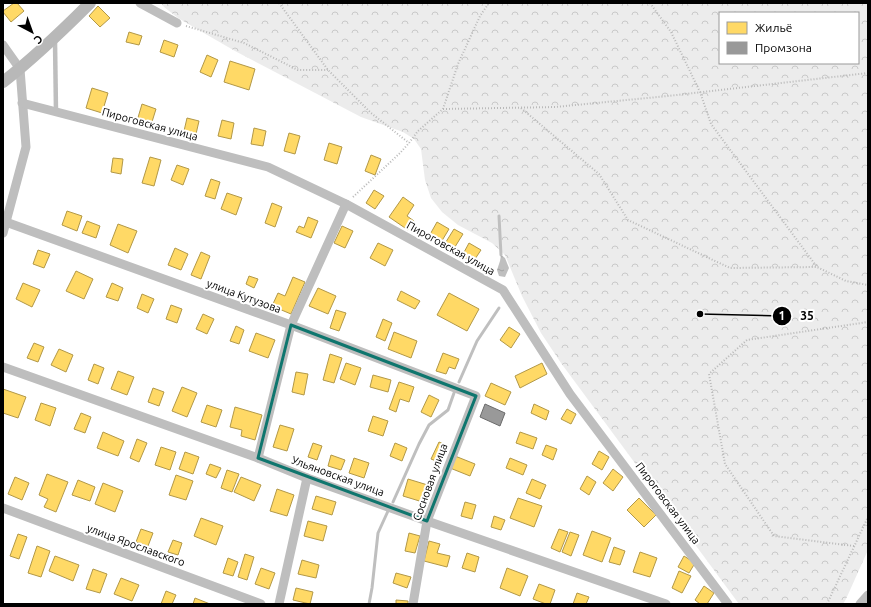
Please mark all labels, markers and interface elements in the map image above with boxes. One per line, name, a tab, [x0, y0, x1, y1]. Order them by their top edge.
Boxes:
north arrow	[12, 12, 52, 52]
legend	[719, 12, 859, 64]
text: Жильё	[755, 21, 792, 34]
text: С	[32, 33, 45, 46]
text: Промзона	[755, 41, 812, 54]
street label: Пироговская улица	[101, 105, 199, 143]
street label: Пироговская улица	[405, 219, 497, 277]
street label: улица Кутузова	[205, 277, 283, 315]
callout: 35	[772, 304, 821, 328]
text: 1	[779, 309, 785, 322]
text: 35	[800, 309, 814, 322]
street label: Сосновая улица	[410, 442, 450, 522]
street label: Ульяновская улица	[290, 454, 386, 498]
street label: Пироговская улица	[633, 460, 703, 546]
street label: улица Ярославского	[85, 522, 187, 568]

